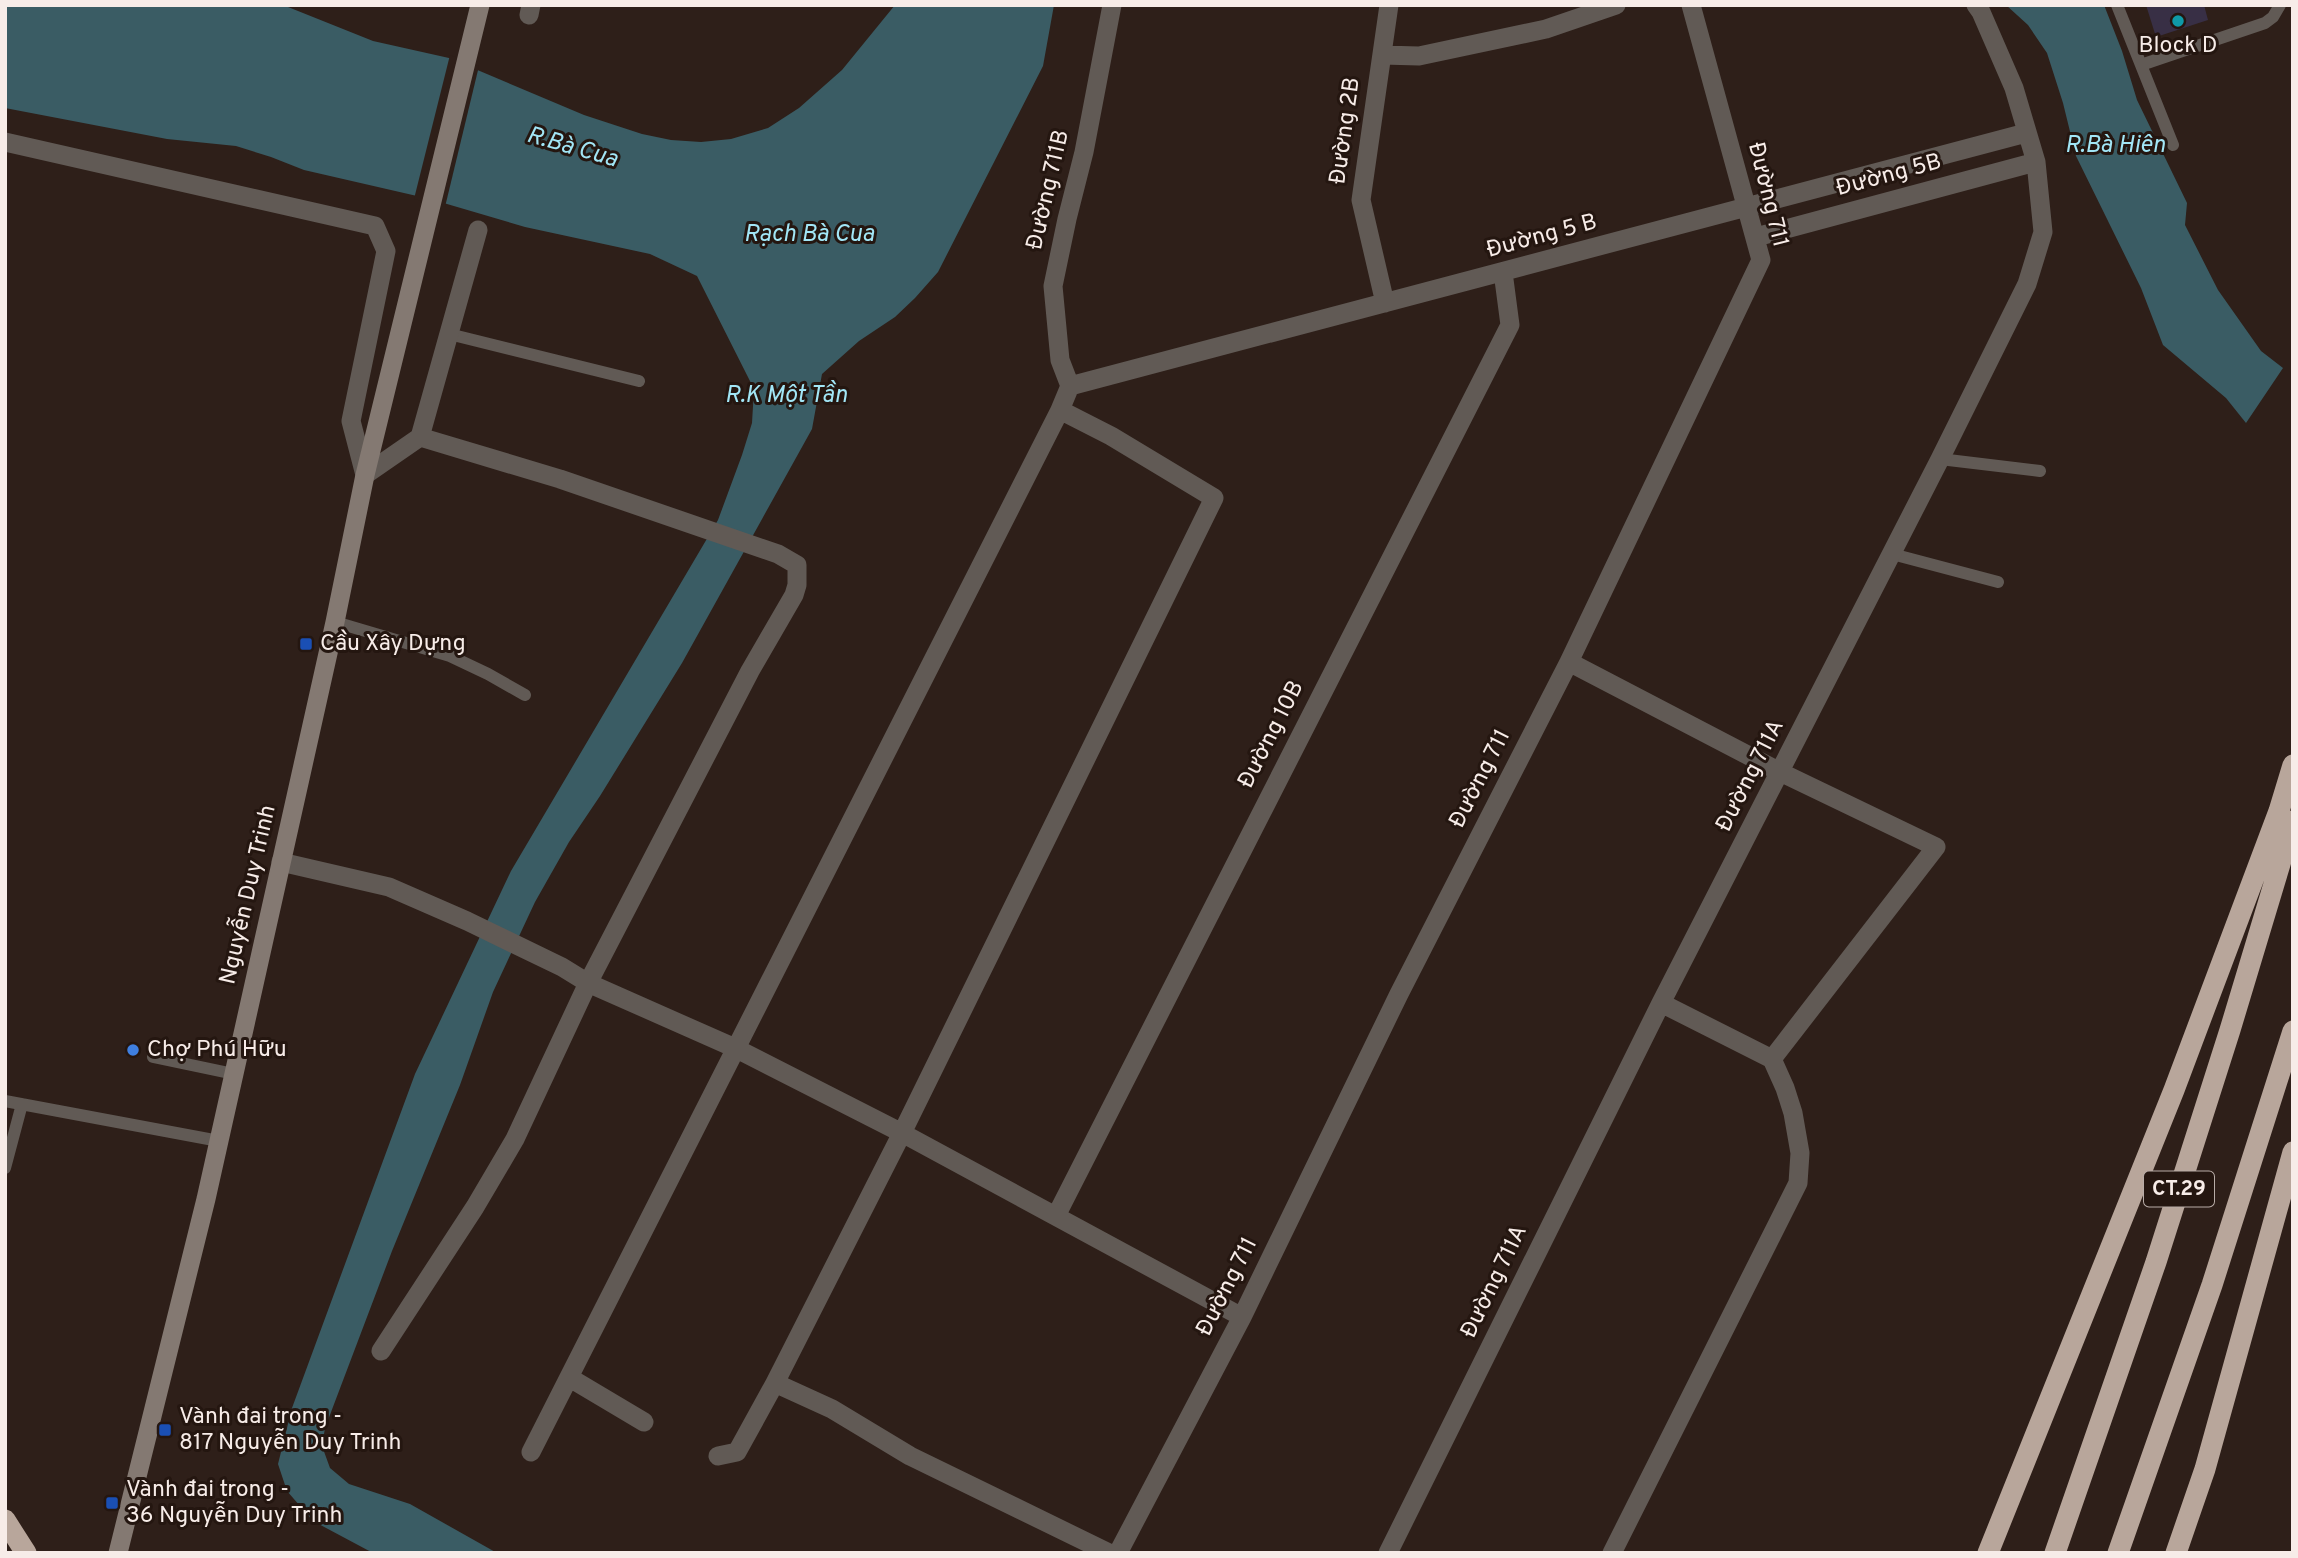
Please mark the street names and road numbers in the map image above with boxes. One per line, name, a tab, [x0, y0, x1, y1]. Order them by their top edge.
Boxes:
street label: Đường 2B	[1324, 76, 1368, 186]
street label: Đường 711B	[1021, 127, 1077, 253]
street label: Đường 711	[1740, 139, 1794, 251]
street label: Đường 5B	[1833, 148, 1945, 204]
street label: Đường 5 B	[1484, 208, 1600, 266]
street label: Đường 10B	[1233, 676, 1311, 794]
street label: Đường 711A	[1710, 715, 1792, 837]
street label: Đường 711	[1444, 725, 1518, 833]
street label: Nguyễn Duy Trinh	[213, 802, 284, 988]
road number: CT.29	[2144, 1172, 2214, 1206]
street label: Đường 711A	[1455, 1221, 1535, 1343]
street label: Đường 711	[1191, 1233, 1265, 1341]

